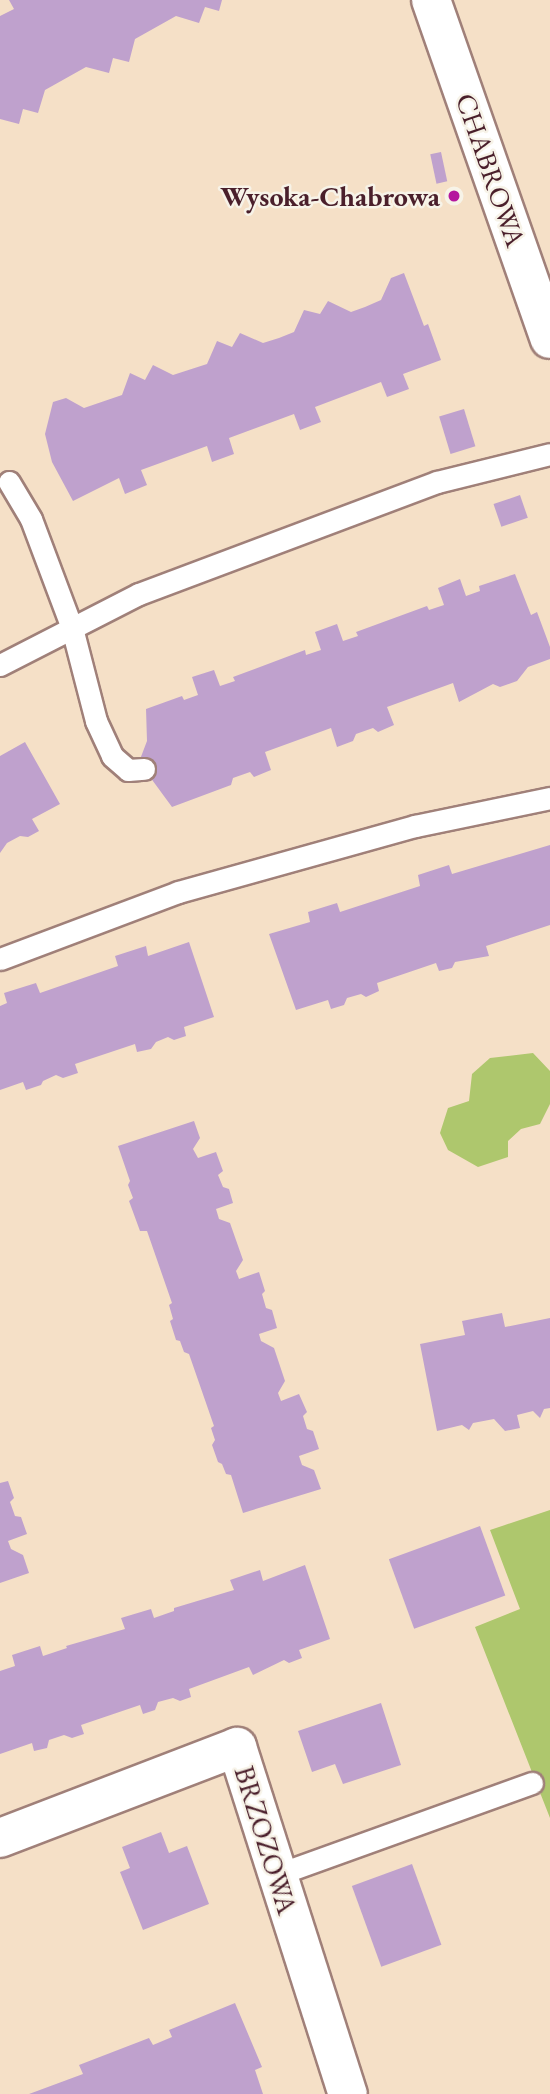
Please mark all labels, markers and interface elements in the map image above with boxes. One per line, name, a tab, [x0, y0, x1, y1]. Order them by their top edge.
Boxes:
street label: CHABROWA	[449, 89, 533, 251]
place label: Wysoka-Chabrowa	[220, 179, 440, 213]
marker: Wysoka-Chabrowa	[446, 188, 462, 204]
street label: BRZOZOWA	[228, 1762, 304, 1918]

